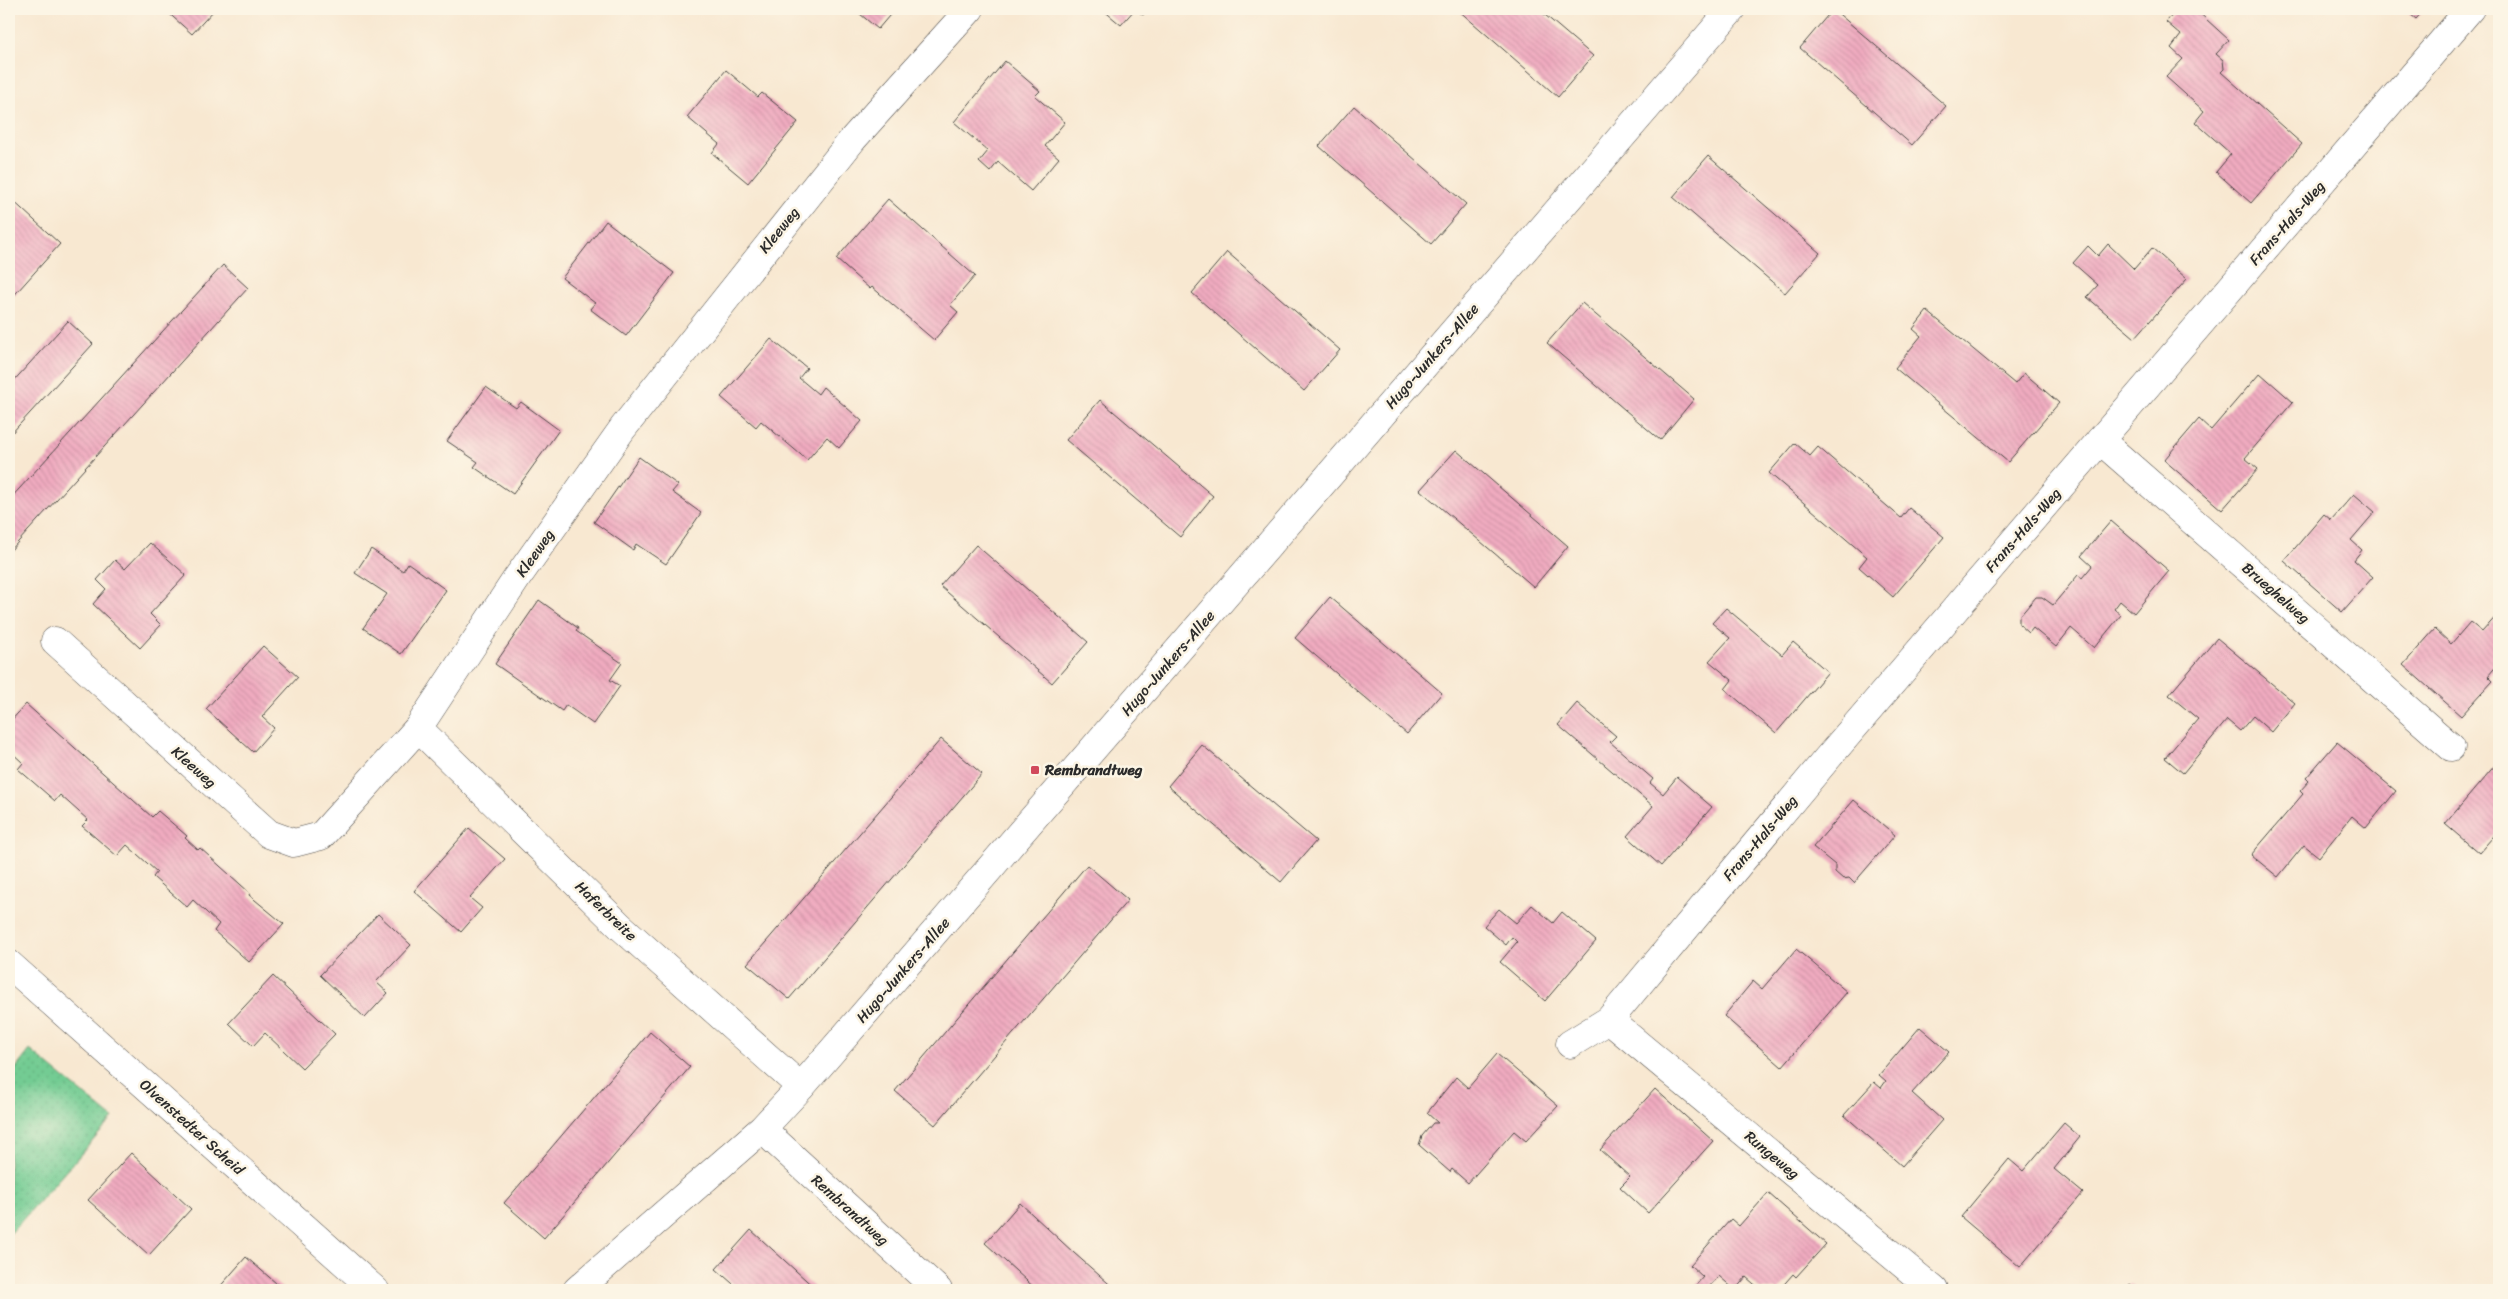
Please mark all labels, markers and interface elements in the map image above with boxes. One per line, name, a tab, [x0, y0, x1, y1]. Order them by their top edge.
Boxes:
street label: Frans-Hals-Weg	[2242, 174, 2332, 272]
street label: Kleeweg	[752, 201, 806, 259]
street label: Hugo-Junkers-Allee	[1378, 297, 1486, 415]
street label: Frans-Hals-Weg	[1978, 481, 2068, 579]
street label: Kleeweg	[509, 523, 561, 583]
street label: Brueghelweg	[2236, 556, 2316, 630]
street label: Hugo-Junkers-Allee	[1114, 604, 1222, 722]
street label: Kleeweg	[165, 739, 223, 795]
place label: Rembrandtweg	[1044, 757, 1143, 783]
marker: Rembrandtweg	[1029, 764, 1041, 776]
street label: Frans-Hals-Weg	[1716, 789, 1804, 887]
street label: Haferbreite	[569, 874, 643, 948]
street label: Hugo-Junkers-Allee	[849, 911, 957, 1029]
street label: Olvenstedter Scheid	[133, 1072, 251, 1182]
street label: Rungeweg	[1738, 1124, 1806, 1186]
street label: Rembrandtweg	[805, 1168, 895, 1252]

